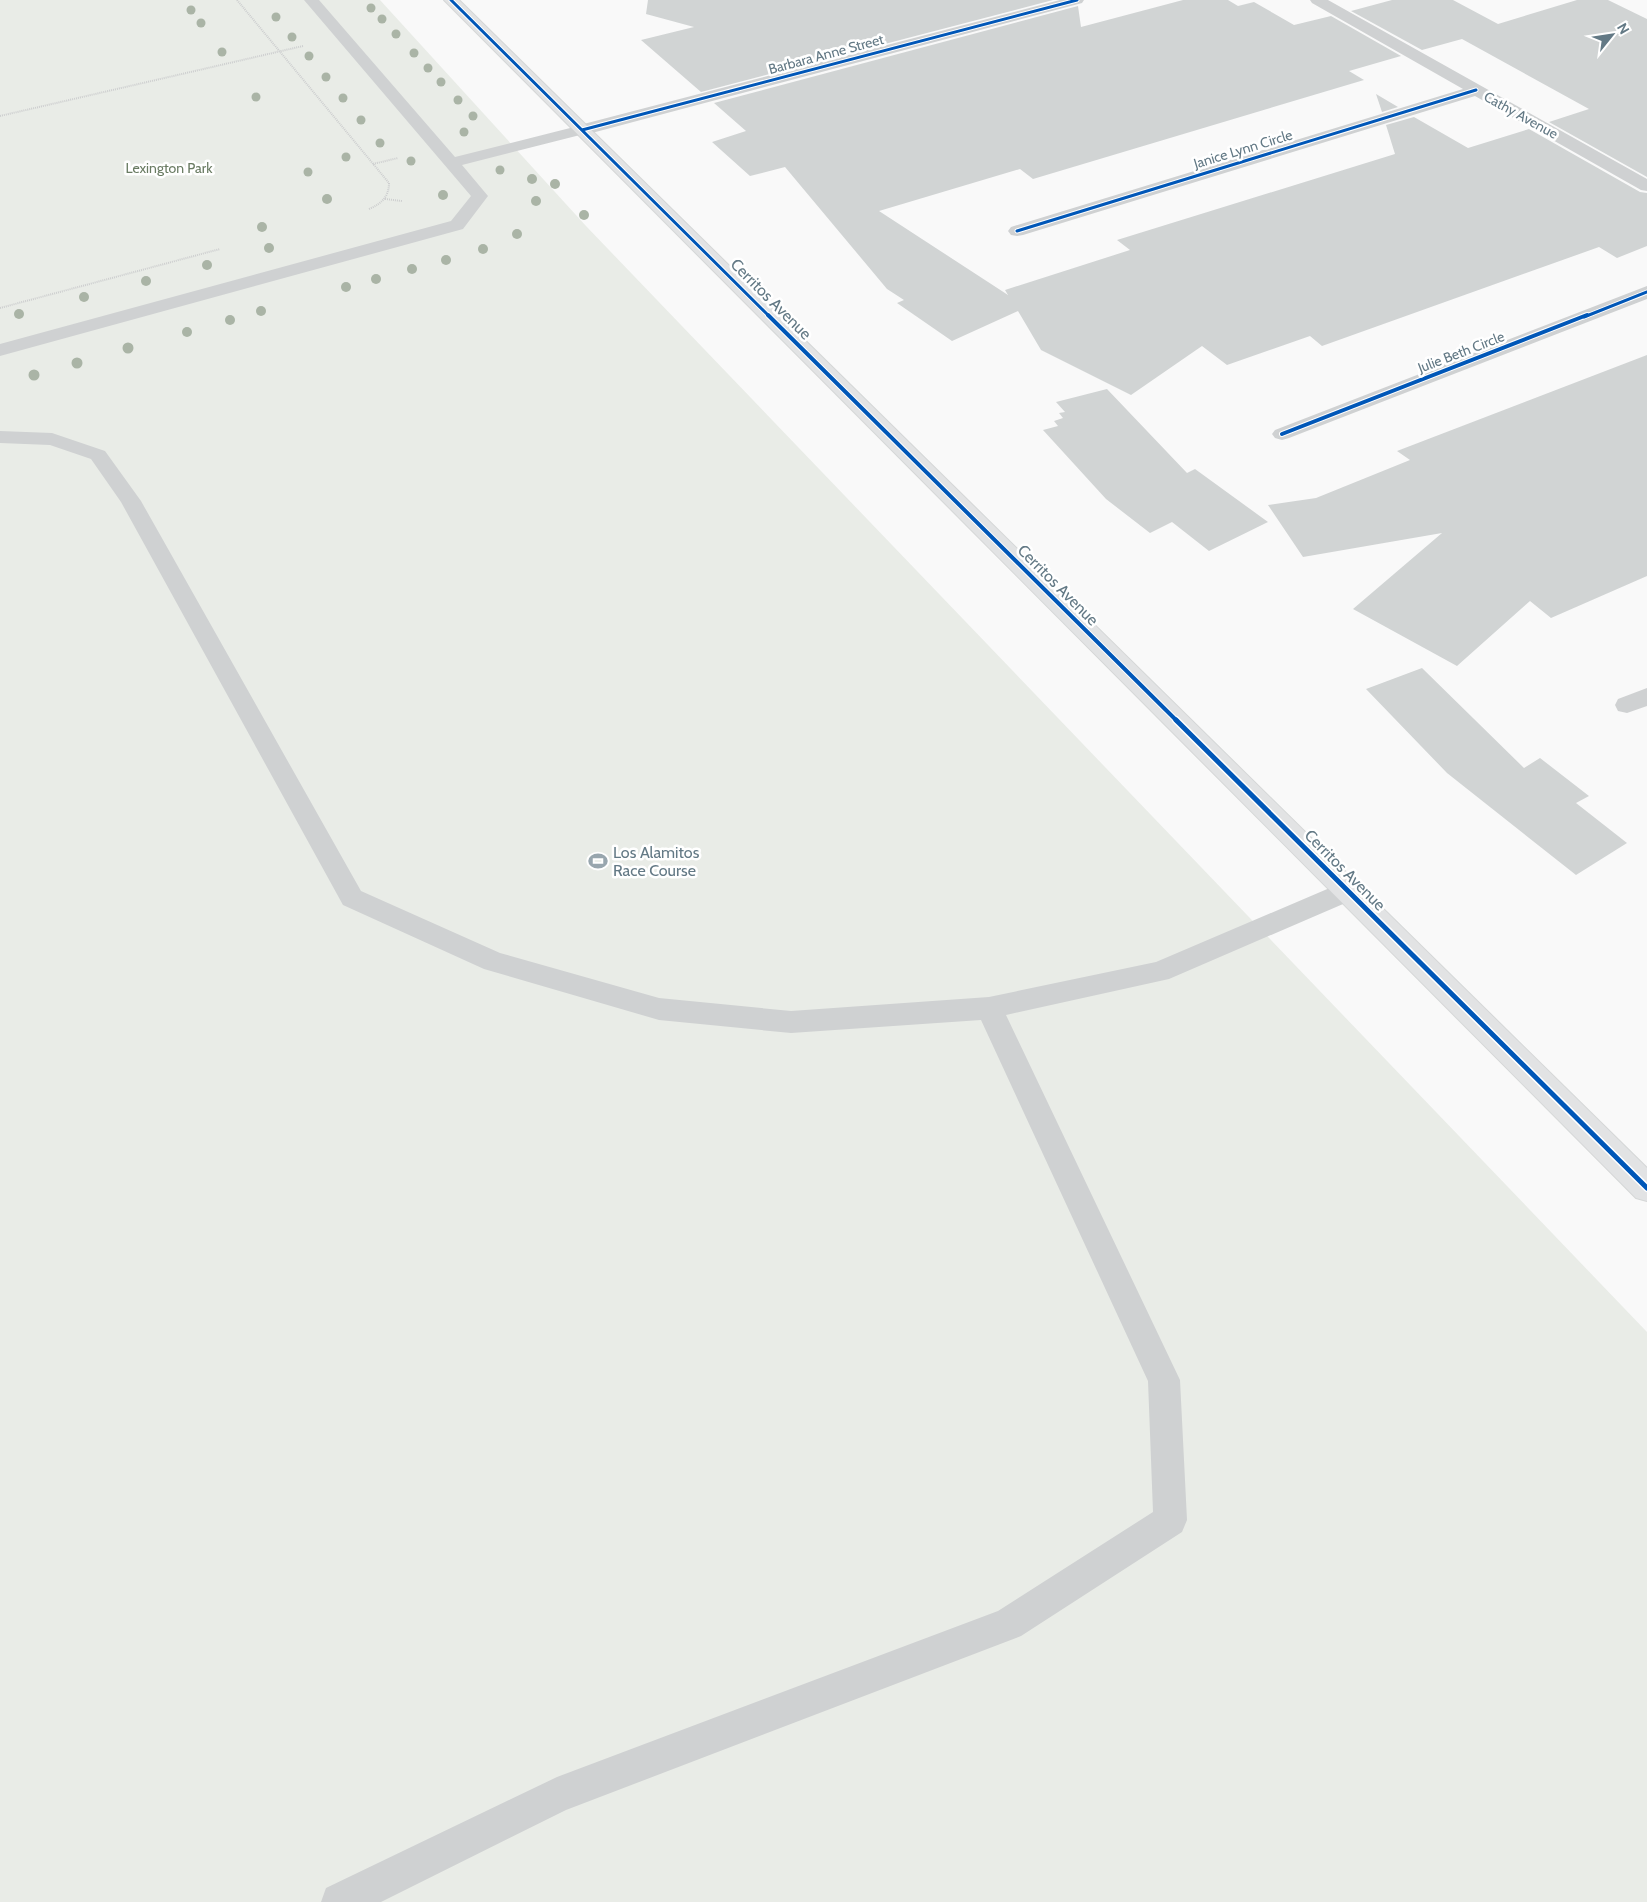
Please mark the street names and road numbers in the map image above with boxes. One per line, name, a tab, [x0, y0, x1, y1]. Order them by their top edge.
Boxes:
street label: Barbara Anne Street	[766, 30, 886, 78]
street label: Cathy Avenue	[1481, 87, 1561, 143]
street label: Janice Lynn Circle	[1190, 125, 1295, 173]
street label: Cerritos Avenue	[727, 255, 815, 343]
street label: Julie Beth Circle	[1414, 327, 1507, 377]
street label: Cerritos Avenue	[1014, 541, 1102, 629]
street label: Cerritos Avenue	[1301, 826, 1389, 914]

